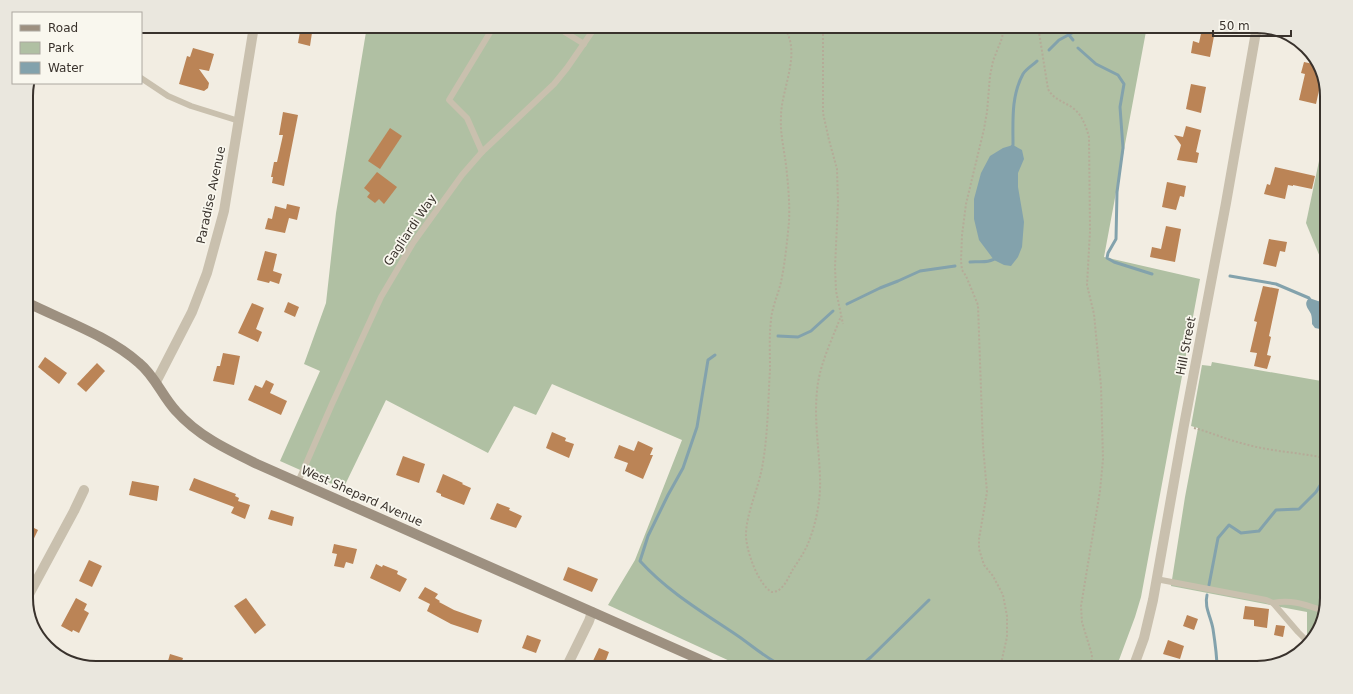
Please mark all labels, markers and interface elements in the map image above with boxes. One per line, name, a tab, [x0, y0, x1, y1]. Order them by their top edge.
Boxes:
legend	[12, 12, 142, 84]
scale bar	[1213, 12, 1291, 38]
text: 50 m	[1219, 19, 1250, 33]
text: Road	[48, 21, 78, 35]
text: Park	[48, 41, 74, 55]
text: Water	[48, 61, 84, 75]
street label: Paradise Avenue	[194, 145, 228, 245]
street label: Gagliardi Way	[381, 192, 439, 268]
street label: Hill Street	[1173, 315, 1199, 376]
street label: West Shepard Avenue	[299, 463, 425, 529]

